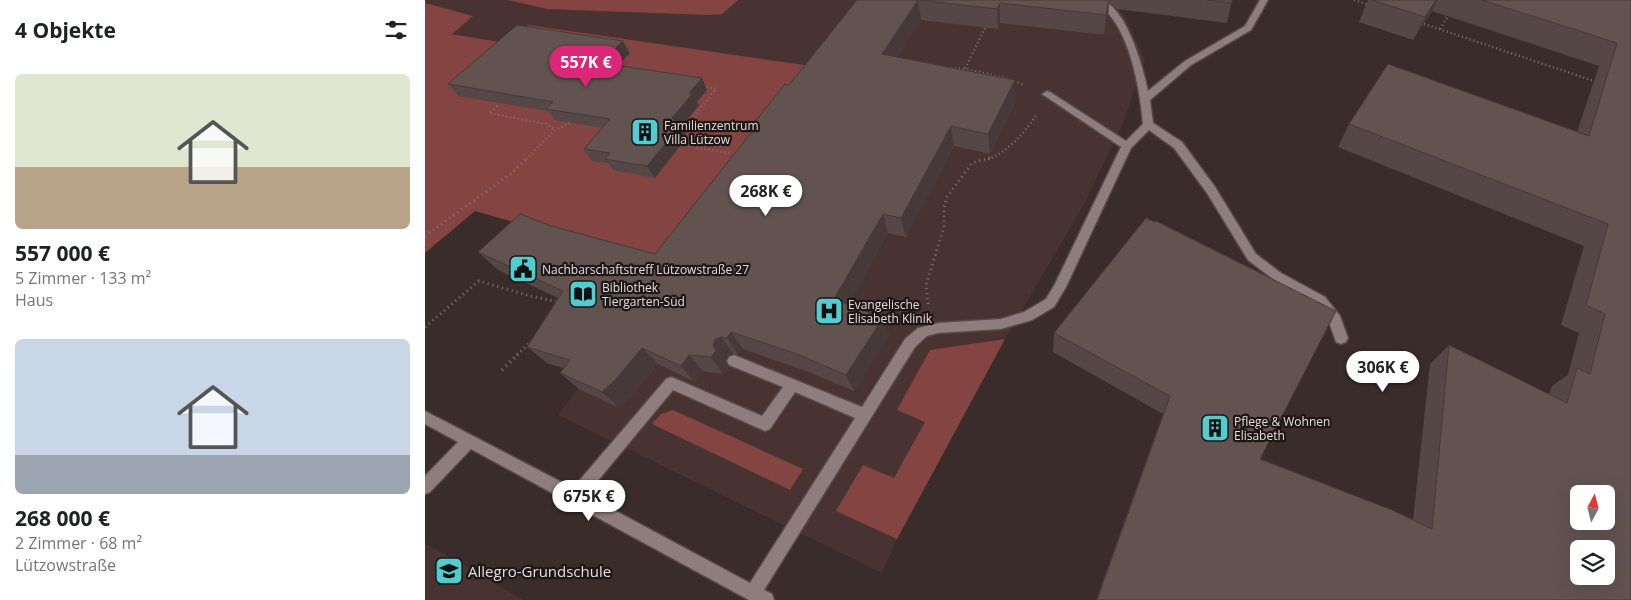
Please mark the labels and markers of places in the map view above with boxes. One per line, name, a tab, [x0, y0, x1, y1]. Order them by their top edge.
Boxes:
pin: 557K €	[545, 46, 627, 88]
building icon: Familienzentrum Villa Lützow	[630, 117, 660, 147]
place label: Familienzentrum Villa Lützow	[664, 117, 759, 148]
pin: 268K €	[725, 174, 807, 217]
public building icon: Nachbarschaftstreff Lützowstraße 27	[508, 254, 538, 284]
place label: Nachbarschaftstreff Lützowstraße 27	[542, 261, 749, 278]
library icon: Bibliothek Tiergarten-Süd	[568, 279, 598, 309]
place label: Bibliothek Tiergarten-Süd	[602, 279, 685, 310]
hospital icon: Evangelische Elisabeth Klinik	[814, 296, 844, 326]
place label: Evangelische Elisabeth Klinik	[848, 296, 933, 327]
pin: 306K €	[1342, 350, 1424, 393]
building icon: Pflege & Wohnen Elisabeth	[1200, 413, 1230, 443]
place label: Pflege & Wohnen Elisabeth	[1234, 413, 1330, 444]
pin: 675K €	[548, 480, 630, 522]
school or university icon: Allegro-Grundschule	[434, 556, 464, 586]
place label: Allegro-Grundschule	[468, 561, 611, 581]

